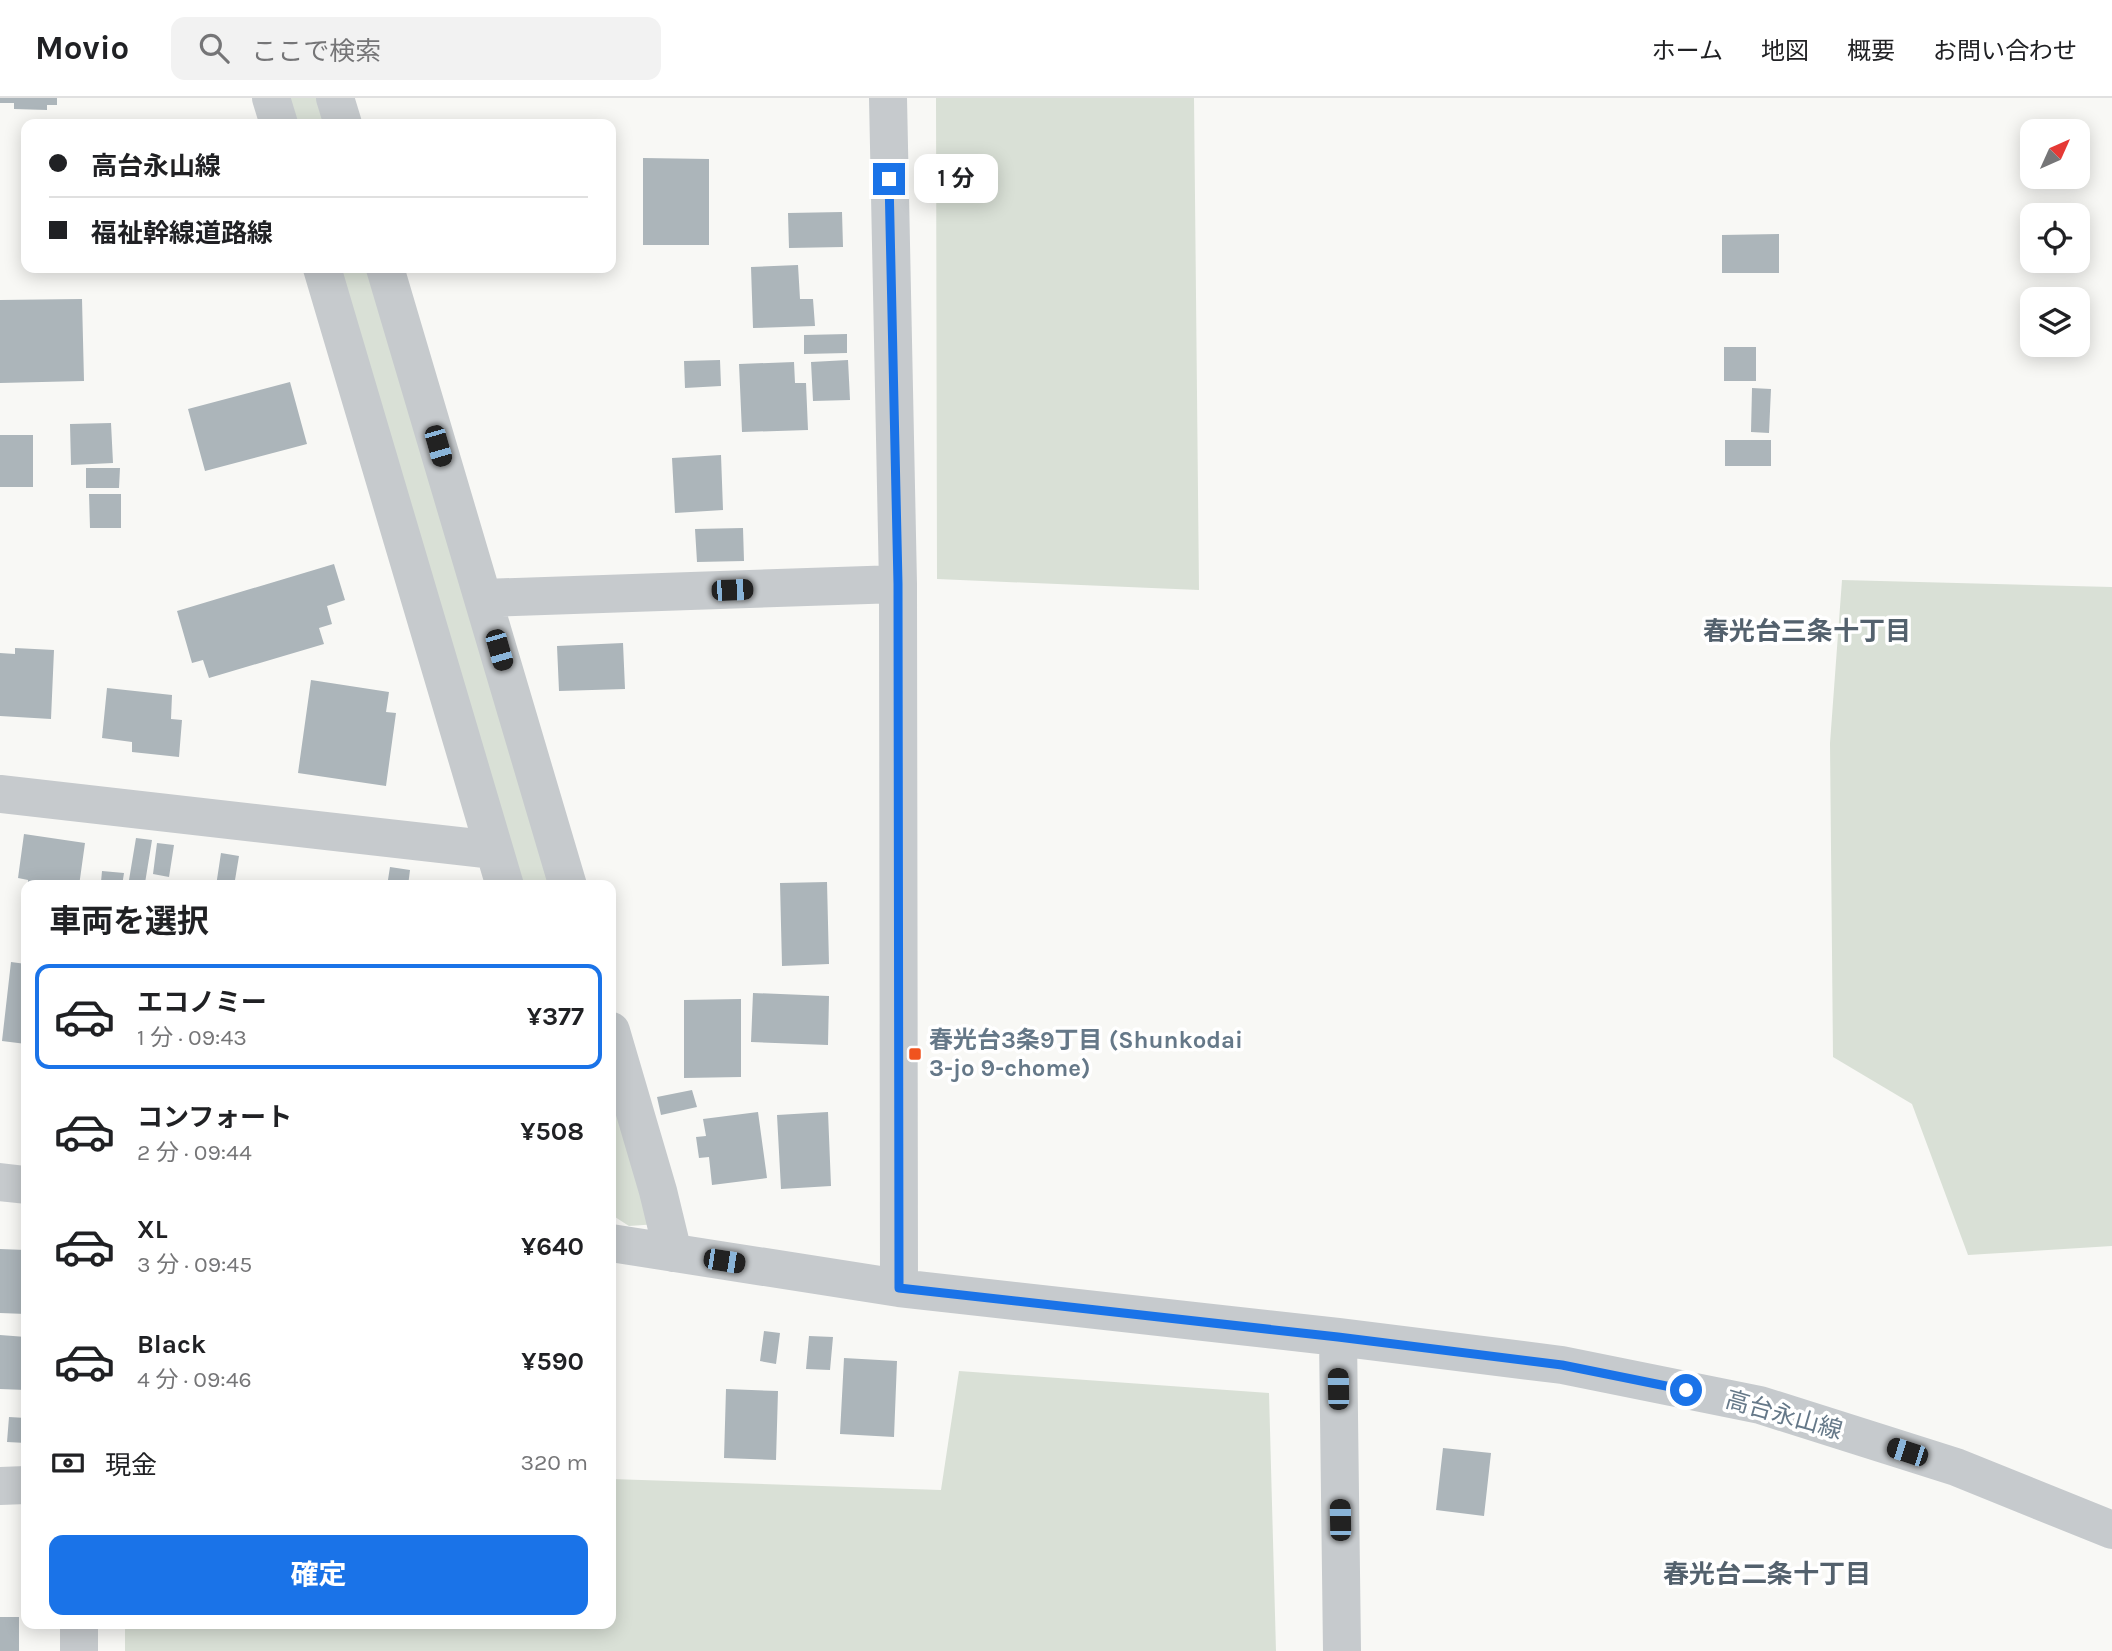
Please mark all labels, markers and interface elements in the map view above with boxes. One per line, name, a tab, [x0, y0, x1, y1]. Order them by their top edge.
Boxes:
search box	[171, 17, 661, 80]
text: Movio	[35, 29, 129, 67]
icon: search	[195, 29, 233, 67]
text: ここで検索	[251, 36, 381, 67]
text: ホーム	[1652, 37, 1723, 65]
text: 地図	[1761, 37, 1809, 65]
text: 概要	[1847, 37, 1895, 65]
text: お問い合わせ	[1933, 37, 2077, 65]
north arrow	[2020, 119, 2090, 189]
map controls	[2020, 119, 2090, 357]
text: 高台永山線	[91, 151, 221, 182]
callout: 1 分	[914, 154, 998, 204]
route end	[873, 163, 905, 195]
text: 1 分	[937, 165, 975, 192]
button: locate	[2020, 203, 2090, 273]
text: 福祉幹線道路線	[91, 218, 273, 249]
button: layers	[2020, 287, 2090, 357]
car	[423, 423, 454, 469]
car	[711, 579, 754, 601]
district label: 春光台三条十丁目	[1703, 616, 1911, 647]
car	[484, 627, 515, 673]
text: 車両を選択	[49, 903, 209, 940]
icon: car	[53, 985, 116, 1048]
text: エコノミー	[137, 987, 267, 1018]
text: ¥377	[527, 1001, 584, 1032]
text: 1 分 · 09:43	[137, 1024, 247, 1051]
place label: 春光台3条9丁目 (Shunkodai 3-jo 9-chome)	[929, 1026, 1243, 1082]
marker: 春光台3条9丁目 (Shunkodai 3-jo 9-chome)	[907, 1046, 923, 1062]
icon: car	[53, 1100, 116, 1163]
text: コンフォート	[137, 1102, 292, 1133]
text: ¥508	[520, 1116, 584, 1147]
text: 2 分 · 09:44	[137, 1139, 252, 1166]
text: XL	[137, 1214, 168, 1245]
icon: car	[53, 1215, 116, 1278]
text: ¥640	[521, 1231, 584, 1262]
car	[702, 1247, 747, 1275]
text: 3 分 · 09:45	[137, 1251, 252, 1278]
text: Black	[137, 1329, 206, 1360]
icon: car	[53, 1330, 116, 1393]
text: ¥590	[521, 1346, 584, 1377]
text: 4 分 · 09:46	[137, 1366, 252, 1393]
car	[1328, 1368, 1349, 1410]
route start	[1670, 1374, 1702, 1406]
street label: 高台永山線	[1722, 1385, 1846, 1445]
car	[1884, 1436, 1931, 1468]
icon: cash	[49, 1444, 87, 1482]
text: 320 m	[520, 1449, 588, 1476]
text: 現金	[105, 1450, 157, 1481]
car	[1330, 1499, 1351, 1541]
button: 確定	[49, 1535, 588, 1615]
district label: 春光台二条十丁目	[1663, 1559, 1871, 1590]

